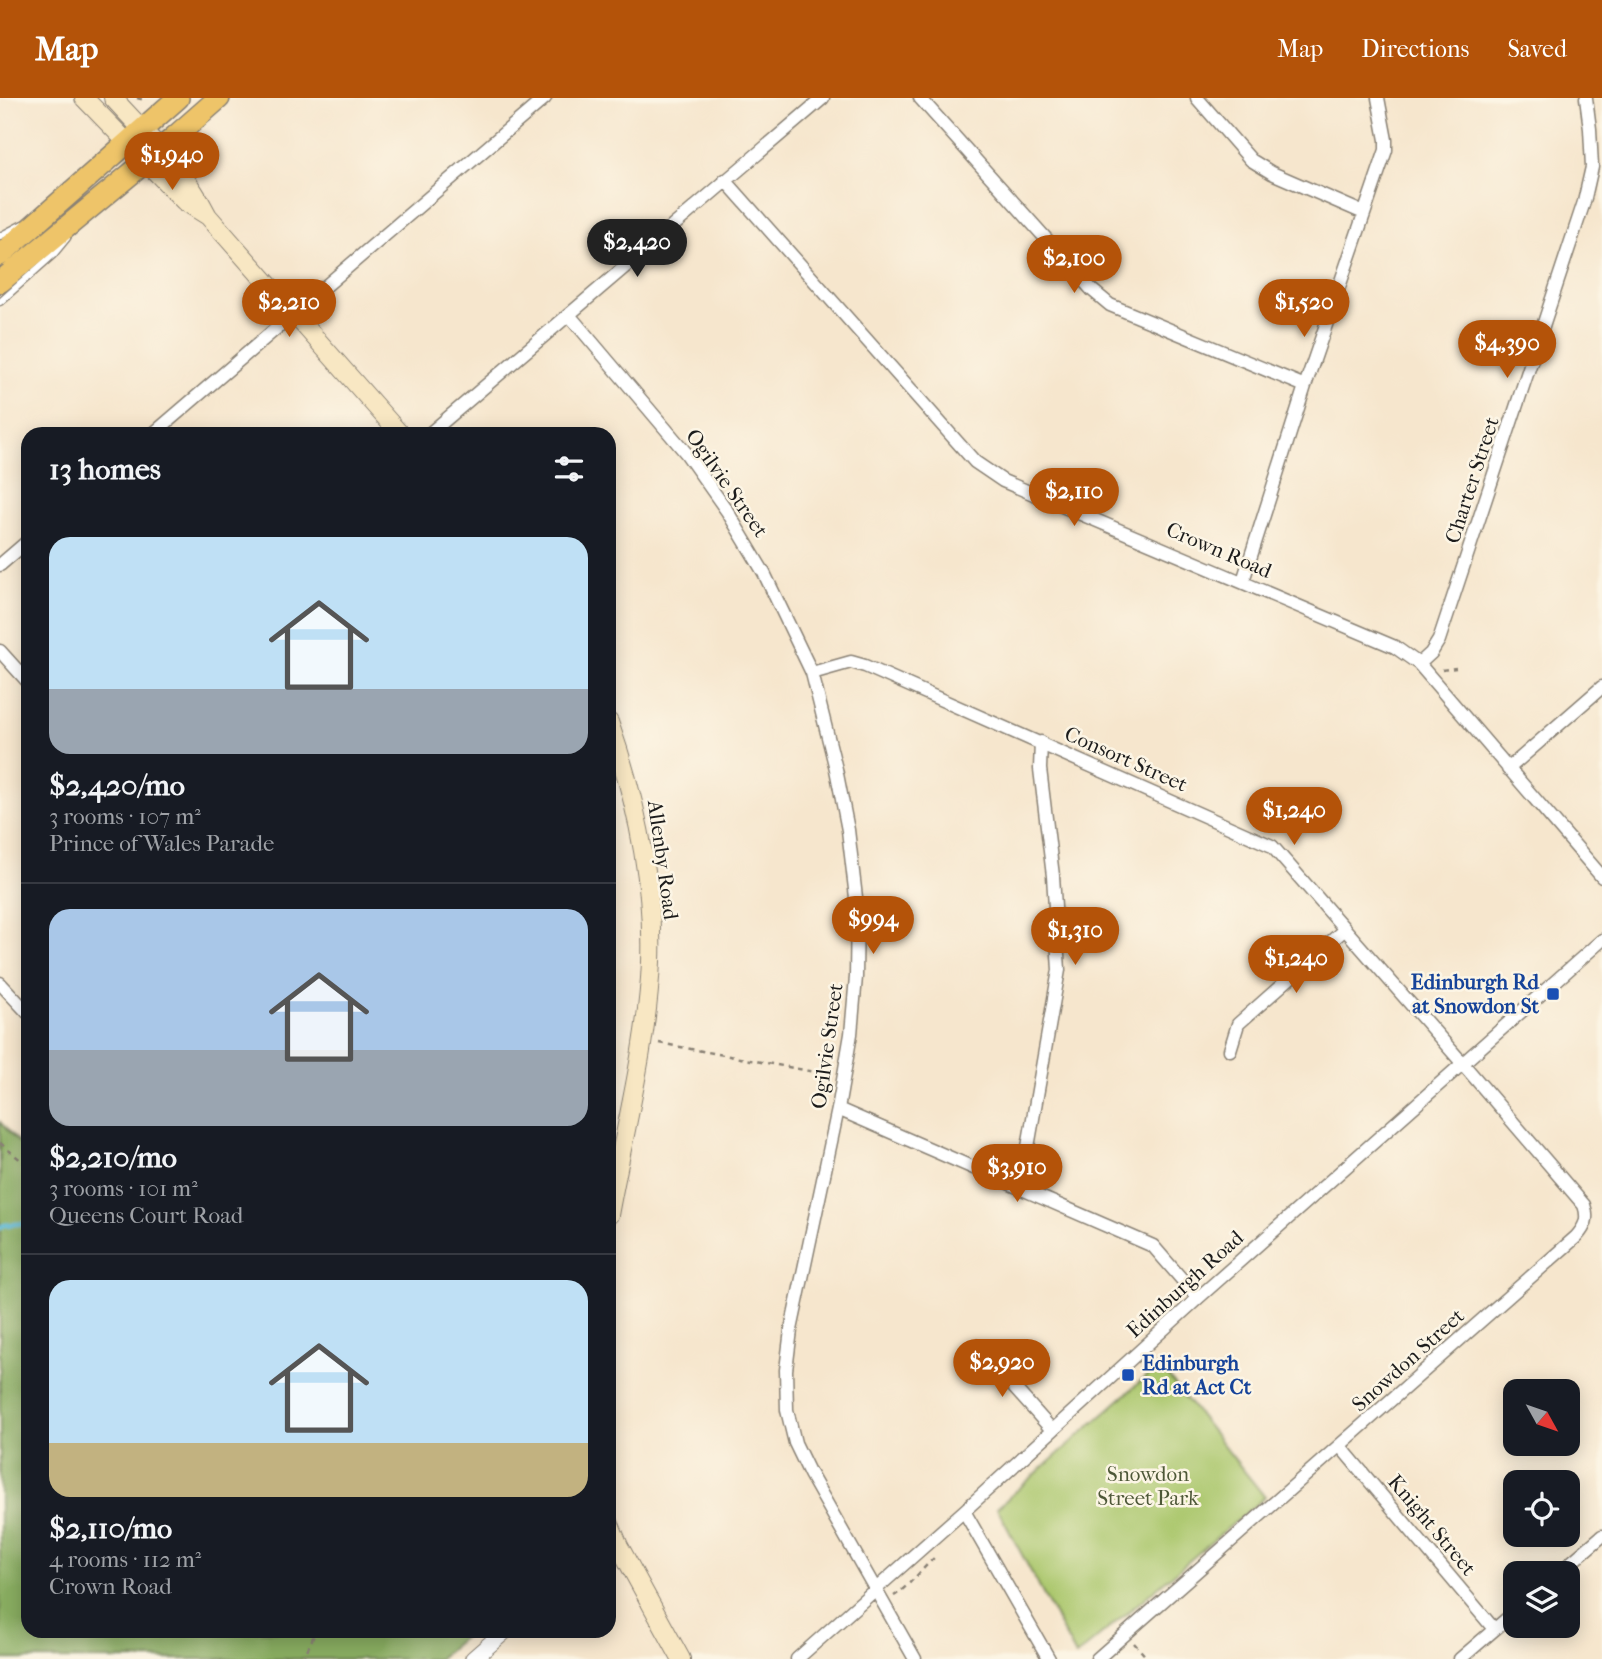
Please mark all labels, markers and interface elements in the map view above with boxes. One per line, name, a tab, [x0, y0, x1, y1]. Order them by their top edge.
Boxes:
text: Map	[35, 30, 98, 69]
text: Map	[1277, 35, 1323, 63]
text: Directions	[1361, 35, 1469, 63]
text: Saved	[1507, 35, 1567, 63]
pin: $1,940	[115, 132, 229, 192]
text: $1,940	[140, 141, 204, 168]
pin: $2,420	[580, 220, 694, 279]
text: $2,420	[603, 228, 671, 255]
pin: $2,100	[1017, 236, 1131, 295]
text: $2,100	[1043, 244, 1105, 271]
pin: $2,210	[232, 280, 346, 339]
pin: $1,520	[1247, 280, 1361, 339]
text: $2,210	[258, 288, 320, 315]
text: $1,520	[1274, 288, 1334, 315]
pin: $4,390	[1450, 320, 1564, 380]
text: $4,390	[1474, 329, 1540, 356]
street label: Charter Street	[1440, 413, 1504, 546]
street label: Ogilvie Street	[681, 424, 773, 542]
icon: filters	[550, 450, 588, 488]
text: 13 homes	[49, 452, 161, 487]
pin: $2,110	[1017, 468, 1131, 528]
text: $2,110	[1045, 477, 1103, 504]
street label: Crown Road	[1163, 517, 1276, 583]
icon: home	[256, 582, 382, 708]
street label: Consort Street	[1061, 721, 1191, 797]
text: $2,420/mo	[49, 768, 185, 803]
pin: $1,240	[1237, 788, 1351, 847]
text: $1,240	[1262, 796, 1326, 823]
street label: Allenby Road	[643, 798, 683, 922]
text: 3 rooms · 107 m²	[49, 803, 201, 830]
text: Prince of Wales Parade	[49, 830, 274, 857]
pin: $994	[832, 896, 914, 956]
text: $994	[848, 905, 898, 932]
pin: $1,310	[1018, 908, 1132, 967]
text: $1,310	[1047, 916, 1103, 943]
pin: $1,240	[1239, 936, 1353, 995]
text: $1,240	[1264, 944, 1328, 971]
icon: home	[256, 954, 382, 1080]
place label: Edinburgh Rd at Snowdon St	[1411, 970, 1540, 1018]
street label: Ogilvie Street	[806, 981, 848, 1110]
marker: Edinburgh Rd at Snowdon St	[1545, 986, 1561, 1002]
text: $2,210/mo	[49, 1140, 177, 1175]
pin: $3,910	[960, 1144, 1074, 1204]
text: $3,910	[987, 1153, 1047, 1180]
text: 3 rooms · 101 m²	[49, 1175, 198, 1202]
text: Queens Court Road	[49, 1202, 243, 1229]
street label: Edinburgh Road	[1122, 1225, 1249, 1343]
street label: Snowdon Street	[1347, 1303, 1469, 1416]
icon: home	[256, 1325, 382, 1451]
pin: $2,920	[945, 1340, 1059, 1399]
text: $2,920	[969, 1348, 1035, 1375]
place label: Edinburgh Rd at Act Ct	[1142, 1351, 1252, 1399]
marker: Edinburgh Rd at Act Ct	[1120, 1367, 1136, 1383]
north arrow	[1503, 1379, 1580, 1456]
map controls	[1503, 1379, 1580, 1638]
park label: Snowdon Street Park	[1097, 1462, 1199, 1510]
street label: Knight Street	[1383, 1470, 1481, 1581]
button: locate	[1503, 1470, 1580, 1547]
text: $2,110/mo	[49, 1511, 172, 1546]
text: 4 rooms · 112 m²	[49, 1546, 201, 1573]
button: layers	[1503, 1561, 1580, 1638]
text: Crown Road	[49, 1573, 172, 1600]

